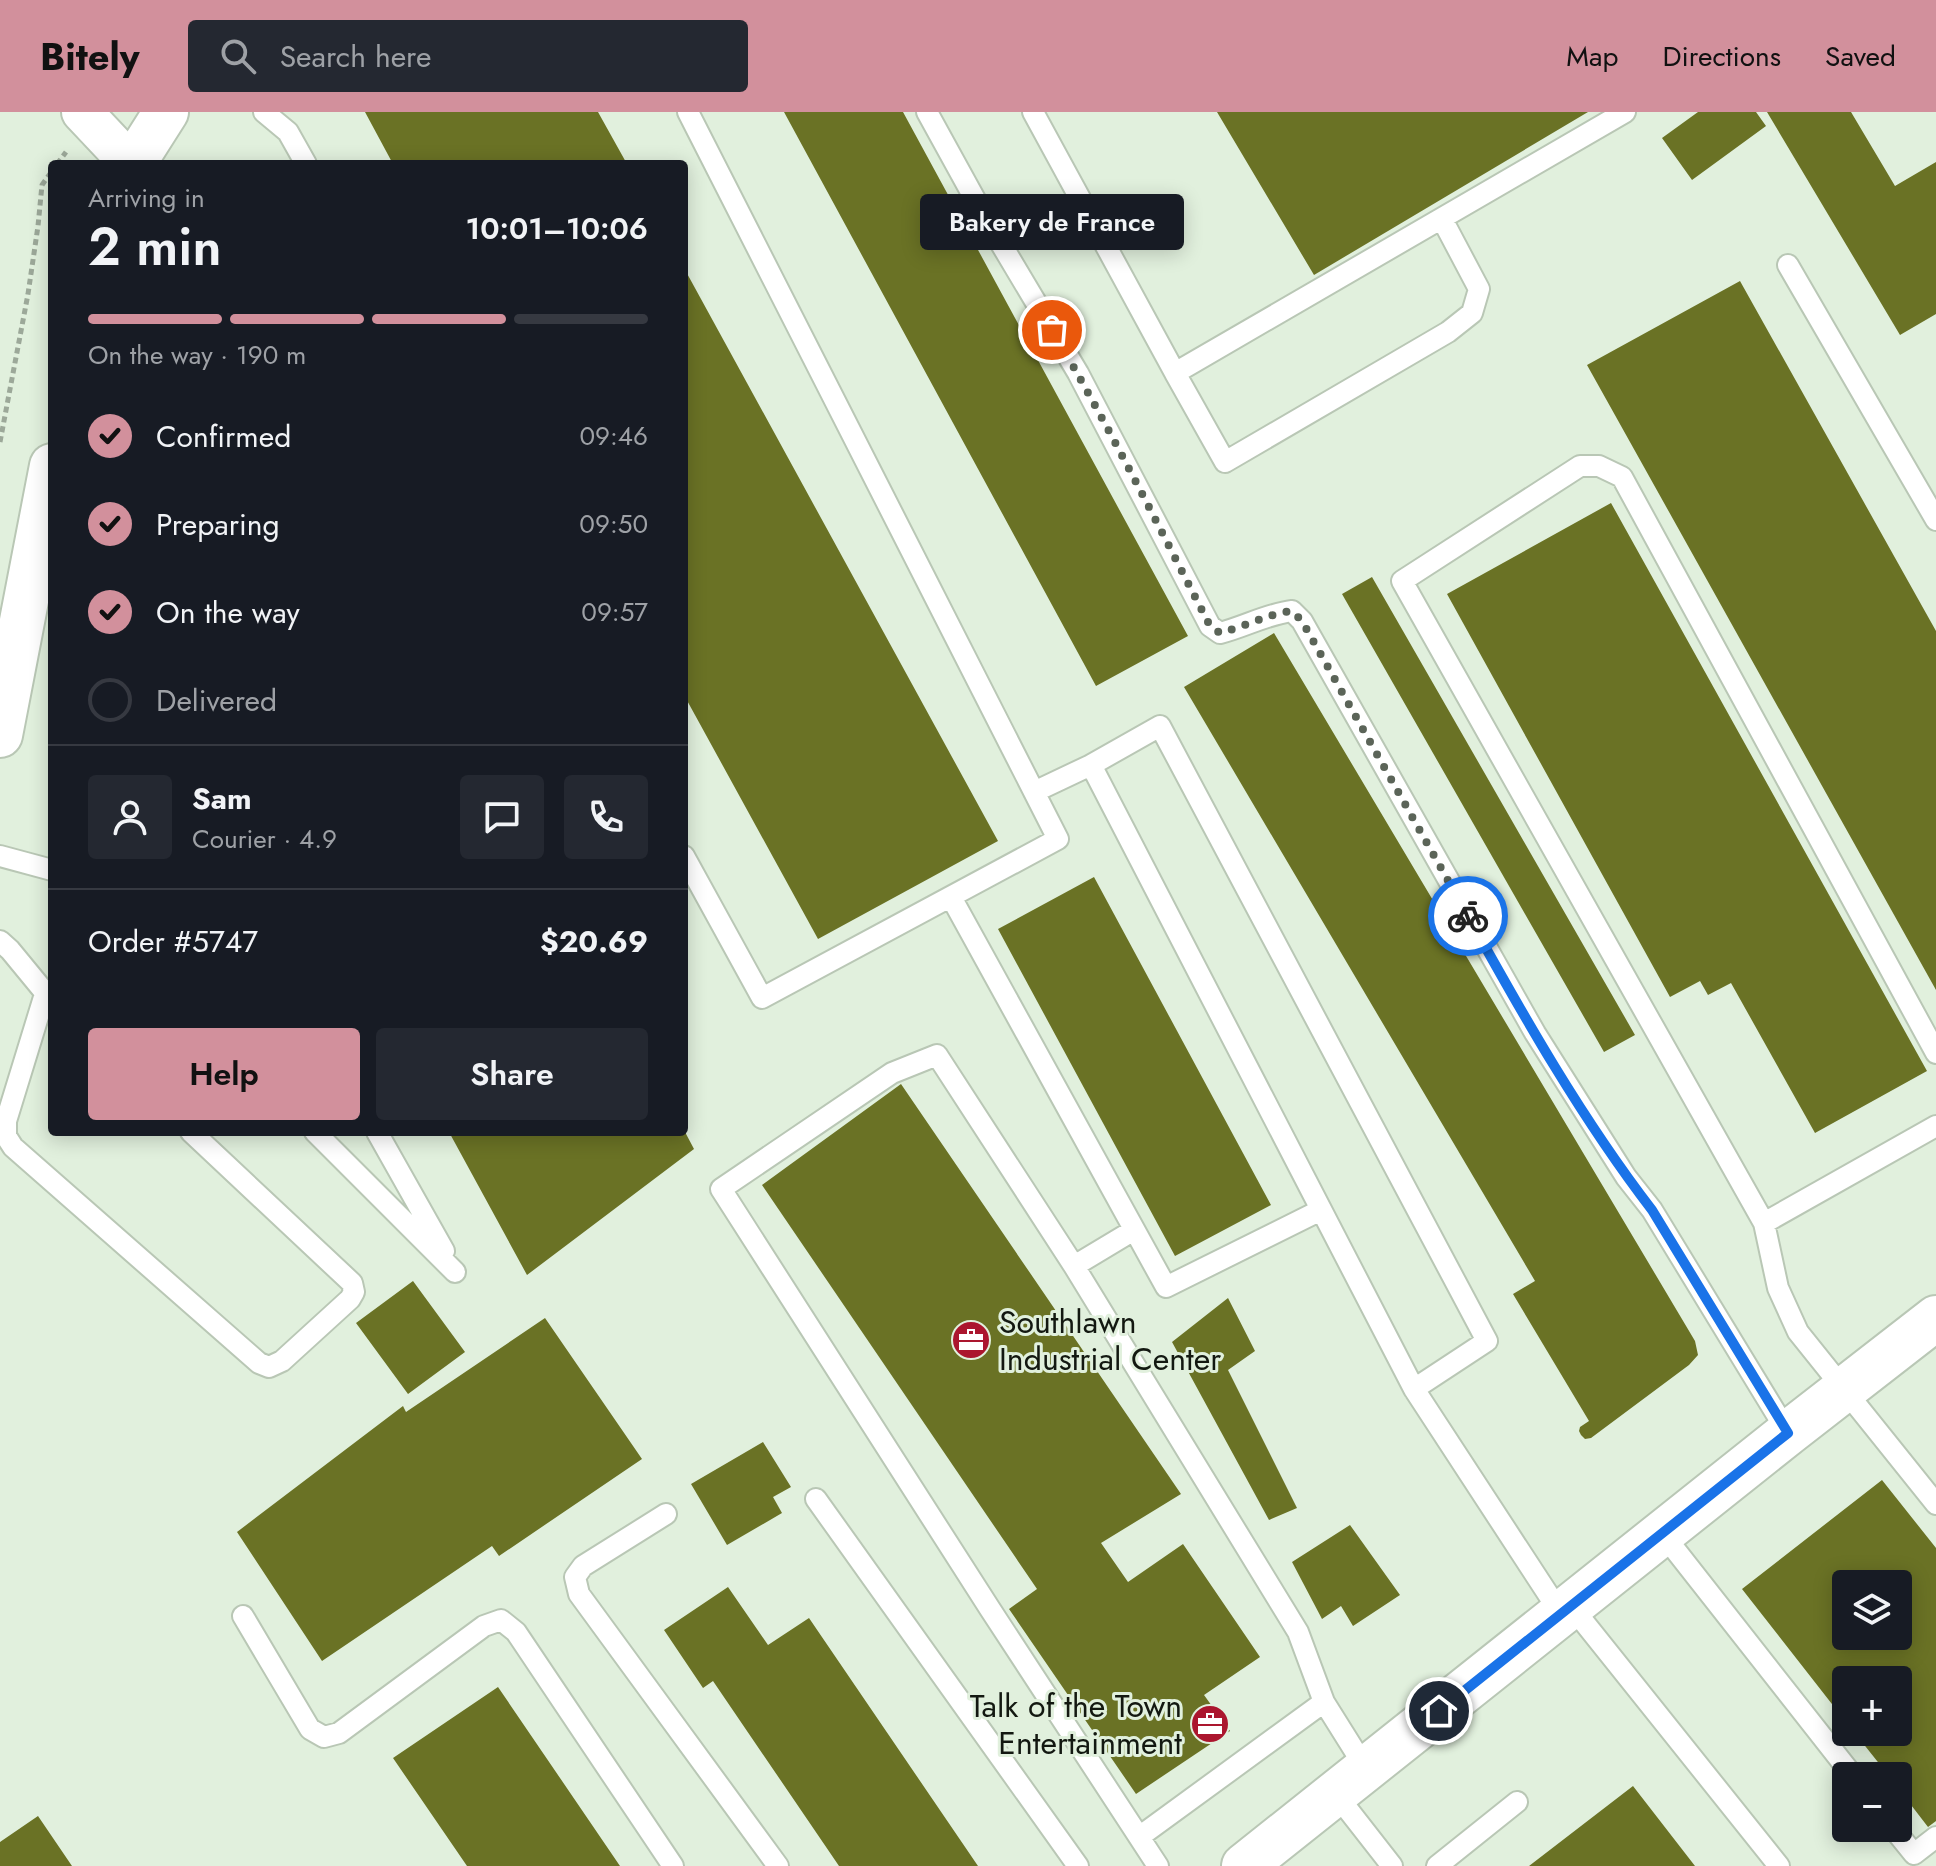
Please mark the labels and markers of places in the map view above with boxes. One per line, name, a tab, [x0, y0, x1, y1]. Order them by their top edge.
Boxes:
callout: Bakery de France	[920, 194, 1184, 250]
pin	[1018, 296, 1086, 364]
place label: Southlawn Industrial Center	[999, 1299, 1221, 1382]
office icon: Southlawn Industrial Center	[950, 1319, 992, 1361]
pin	[1405, 1677, 1473, 1745]
place label: Talk of the Town Entertainment	[970, 1683, 1182, 1766]
office icon: Talk of the Town Entertainment	[1189, 1703, 1231, 1745]

